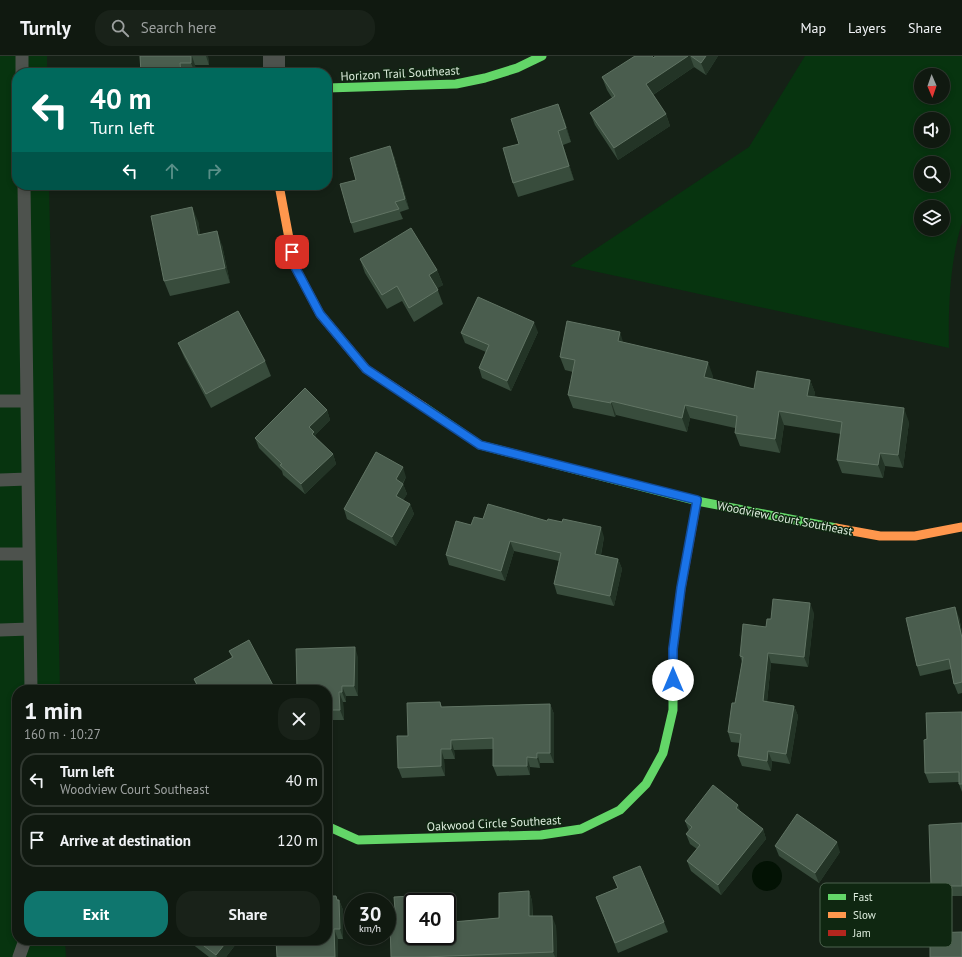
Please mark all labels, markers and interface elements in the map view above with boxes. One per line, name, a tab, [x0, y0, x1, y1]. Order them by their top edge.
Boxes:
search box	[95, 10, 375, 46]
text: Turnly	[20, 16, 71, 40]
icon: search	[109, 17, 131, 39]
text: Search here	[141, 18, 216, 37]
text: Map	[800, 19, 826, 37]
text: Layers	[848, 19, 886, 37]
text: Share	[908, 19, 942, 37]
street label: Horizon Trail Southeast	[340, 62, 460, 84]
north arrow	[914, 68, 950, 104]
map controls	[914, 68, 950, 236]
text: 40 m	[90, 80, 151, 117]
icon: left	[24, 84, 76, 136]
button: sound	[914, 112, 950, 148]
text: Turn left	[90, 116, 155, 139]
button: search	[914, 156, 950, 192]
icon: left	[119, 160, 141, 182]
icon: ahead	[161, 160, 183, 182]
icon: right	[203, 160, 225, 182]
button: layers	[914, 200, 950, 236]
pin	[275, 235, 309, 269]
icon: arrive	[281, 241, 303, 263]
street label: Woodview Court Southeast	[716, 498, 854, 538]
position arrow	[652, 659, 694, 701]
text: 1 min	[24, 695, 83, 726]
button: close	[278, 698, 320, 740]
text: 160 m · 10:27	[24, 726, 101, 743]
text: Turn left	[60, 762, 114, 781]
icon: left	[26, 769, 48, 791]
text: 40 m	[285, 771, 318, 790]
text: Woodview Court Southeast	[60, 781, 209, 798]
street label: Oakwood Circle Southeast	[426, 812, 562, 834]
icon: arrive	[26, 829, 48, 851]
text: Arrive at destination	[60, 831, 191, 850]
text: 120 m	[277, 831, 318, 850]
legend	[820, 883, 952, 947]
text: Fast	[853, 890, 873, 904]
button: Exit	[24, 891, 168, 937]
button: Share	[176, 891, 320, 937]
speed limit sign: 40	[404, 893, 456, 945]
text: 30	[359, 901, 381, 927]
text: Slow	[853, 908, 876, 922]
text: km/h	[359, 922, 381, 935]
text: Jam	[852, 926, 871, 940]

